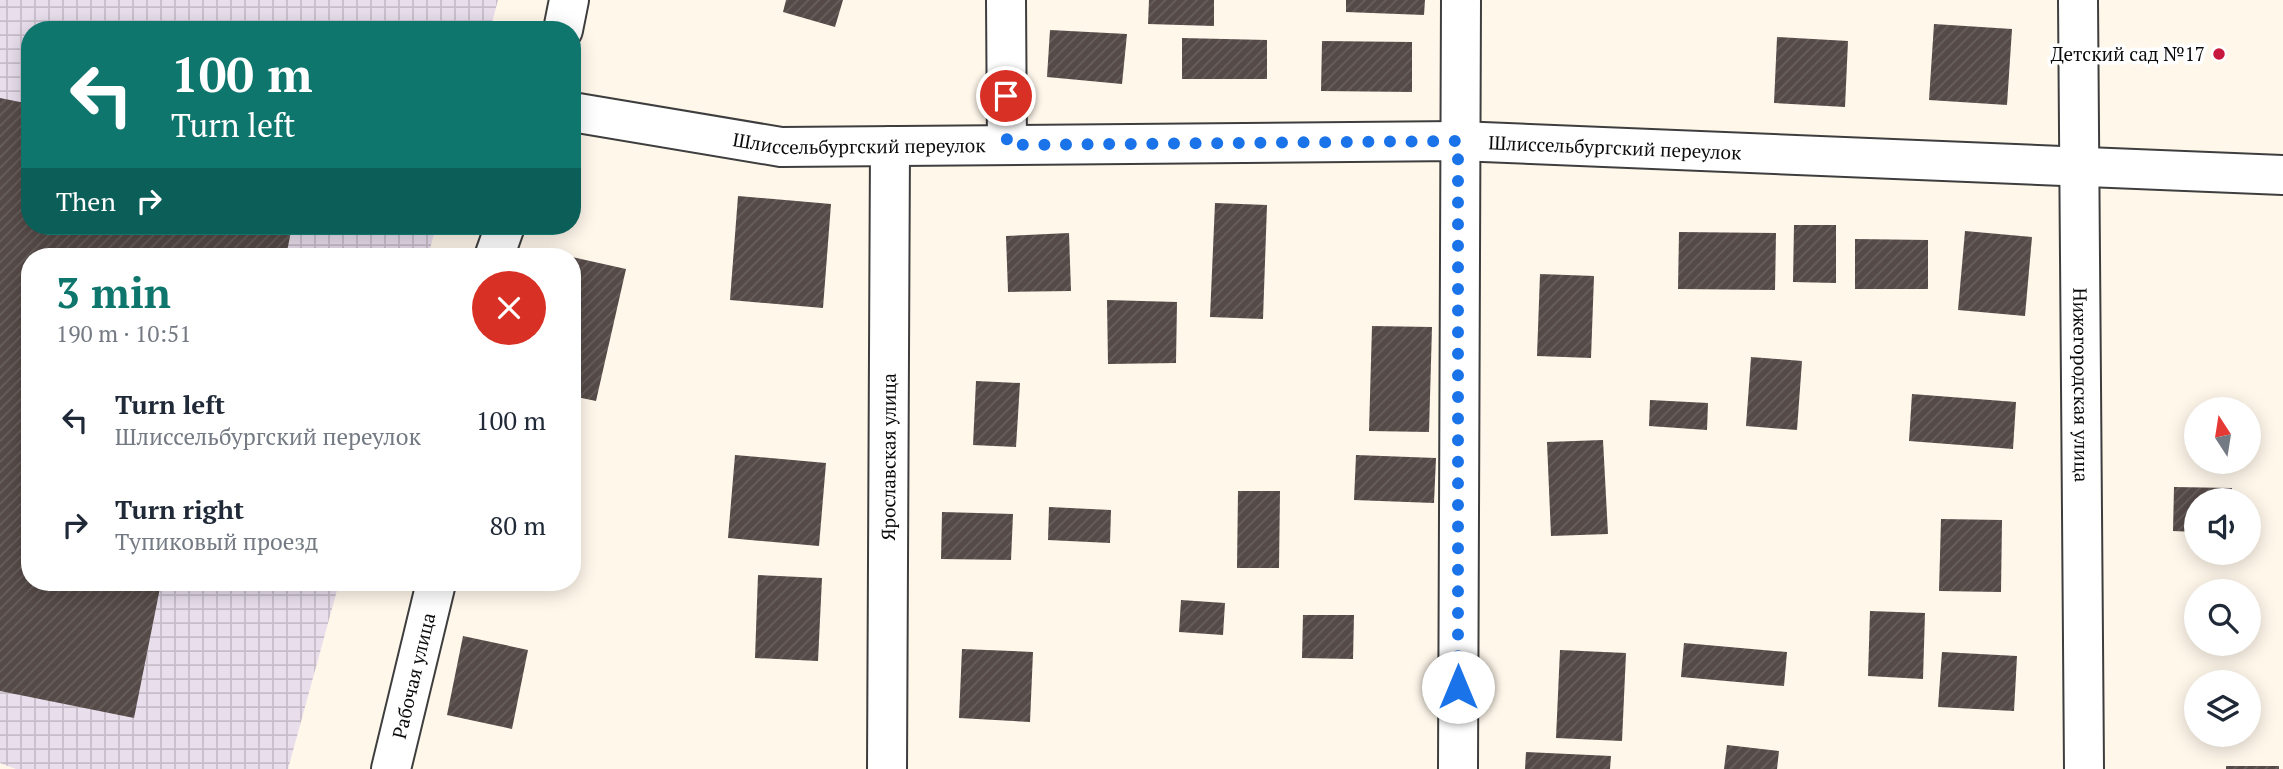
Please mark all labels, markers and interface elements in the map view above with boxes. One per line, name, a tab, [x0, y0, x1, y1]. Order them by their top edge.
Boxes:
text: 100 m	[171, 41, 313, 106]
place label: Детский сад №17	[2051, 41, 2205, 66]
marker: Детский сад №17	[2211, 46, 2227, 62]
icon: left	[56, 49, 147, 140]
pin	[976, 66, 1036, 126]
icon: arrive	[987, 77, 1025, 115]
text: Turn left	[171, 104, 295, 146]
street label: Шлиссельбургский переулок	[731, 126, 986, 159]
street label: Шлиссельбургский переулок	[1488, 129, 1743, 165]
icon: right	[130, 182, 168, 220]
text: Then	[56, 184, 116, 218]
text: 3 min	[56, 264, 171, 320]
button: close	[472, 271, 546, 345]
street label: Нижегородская улица	[2068, 287, 2095, 483]
text: 190 m · 10:51	[56, 318, 191, 349]
street label: Ярославская улица	[875, 373, 901, 541]
text: Turn left	[115, 387, 225, 421]
north arrow	[2184, 397, 2261, 474]
map controls	[2184, 397, 2261, 747]
icon: left	[56, 401, 94, 439]
text: 100 m	[476, 403, 546, 437]
text: Шлиссельбургский переулок	[115, 421, 421, 452]
button: sound	[2184, 488, 2261, 565]
text: Turn right	[115, 492, 244, 526]
icon: right	[56, 506, 94, 544]
text: 80 m	[490, 508, 546, 542]
text: Тупиковый проезд	[115, 526, 318, 557]
button: search	[2184, 579, 2261, 656]
street label: Рабочая улица	[386, 610, 440, 741]
position arrow	[1421, 650, 1495, 724]
button: layers	[2184, 670, 2261, 747]

